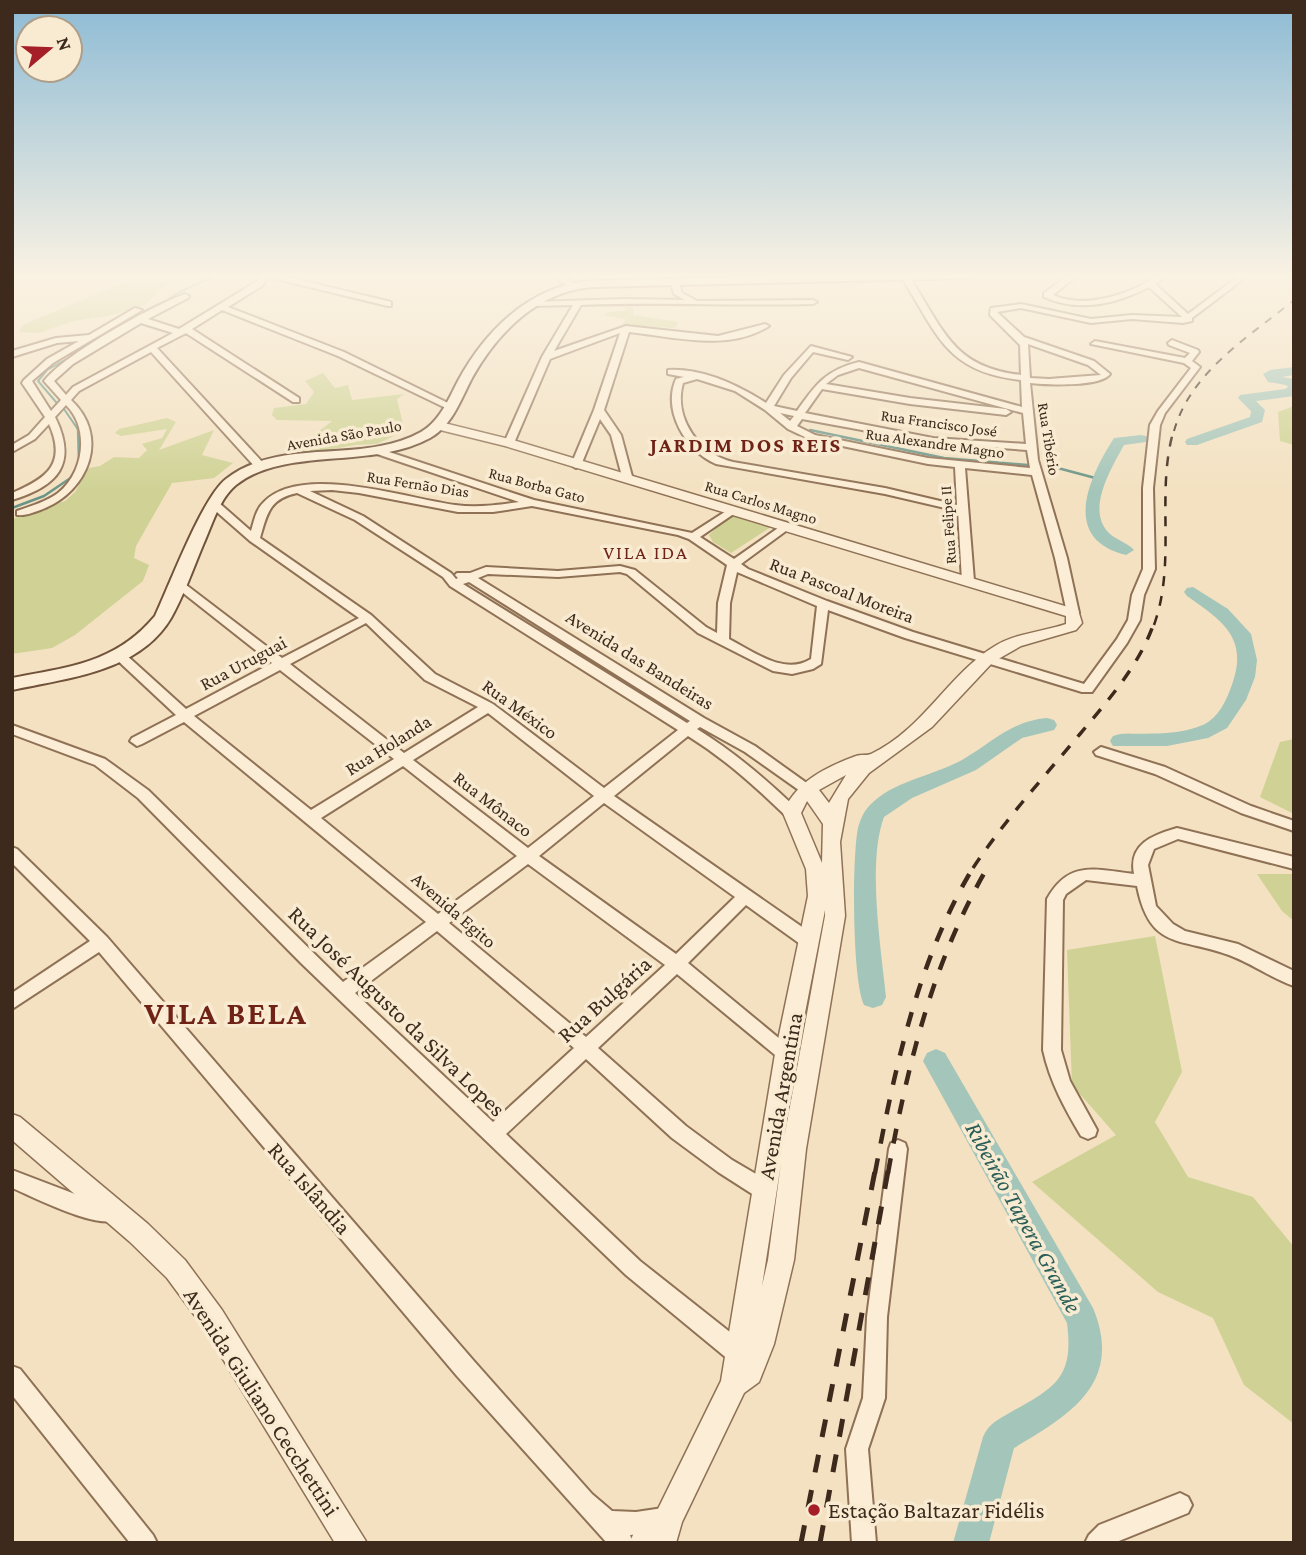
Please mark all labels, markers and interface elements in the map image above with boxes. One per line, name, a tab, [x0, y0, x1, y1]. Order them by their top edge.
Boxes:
north arrow	[14, 14, 84, 84]
text: N	[53, 34, 77, 53]
street label: Rua Tibério	[1035, 401, 1063, 477]
street label: Rua Francisco José	[880, 406, 998, 441]
street label: Avenida São Paulo	[285, 417, 403, 453]
street label: Rua Alexandre Magno	[864, 425, 1005, 462]
district label: JARDIM DOS REIS	[648, 433, 842, 457]
street label: Rua Borba Gato	[487, 464, 587, 506]
street label: Rua Fernão Dias	[366, 468, 470, 500]
street label: Rua Carlos Magno	[703, 477, 819, 528]
street label: Rua Felipe II	[937, 485, 960, 565]
district label: VILA IDA	[603, 542, 689, 563]
street label: Rua Pascoal Moreira	[767, 553, 917, 627]
street label: Avenida das Bandeiras	[562, 606, 718, 714]
street label: Rua Uruguai	[196, 631, 290, 695]
street label: Rua México	[478, 675, 562, 743]
street label: Rua Holanda	[341, 710, 435, 780]
street label: Rua Mônaco	[449, 767, 537, 841]
street label: Avenida Egito	[408, 868, 500, 952]
street label: Rua José Augusto da Silva Lopes	[283, 900, 511, 1122]
street label: Rua Bulgária	[552, 950, 656, 1048]
district label: VILA BELA	[143, 995, 308, 1031]
street label: Avenida Argentina	[752, 1010, 808, 1182]
water label: Ribeirão Tapera Grande	[960, 1117, 1088, 1317]
street label: Rua Islândia	[263, 1137, 357, 1240]
street label: Avenida Giuliano Cecchettini	[178, 1283, 346, 1521]
place label: Estação Baltazar Fidélis	[828, 1497, 1044, 1523]
marker: Estação Baltazar Fidélis	[806, 1502, 822, 1518]

